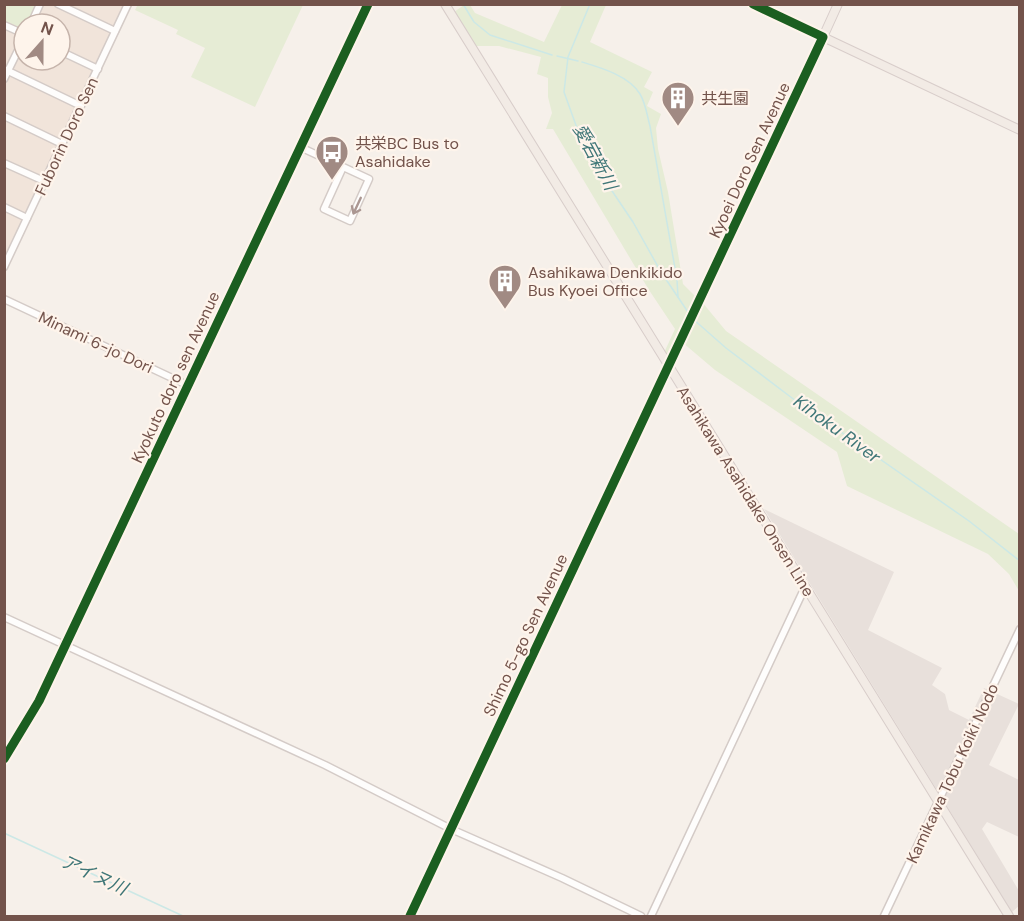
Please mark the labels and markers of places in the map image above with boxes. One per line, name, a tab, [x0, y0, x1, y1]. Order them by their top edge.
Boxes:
building icon: 共生園	[660, 80, 696, 127]
place label: 共生園	[701, 88, 749, 109]
place label: 共栄BC Bus to Asahidake	[355, 133, 459, 172]
bus stop icon: 共栄BC Bus to Asahidake	[314, 134, 350, 181]
place label: Asahikawa Denkikido Bus Kyoei Office	[528, 262, 682, 301]
building icon: Asahikawa Denkikido Bus Kyoei Office	[487, 263, 523, 310]

